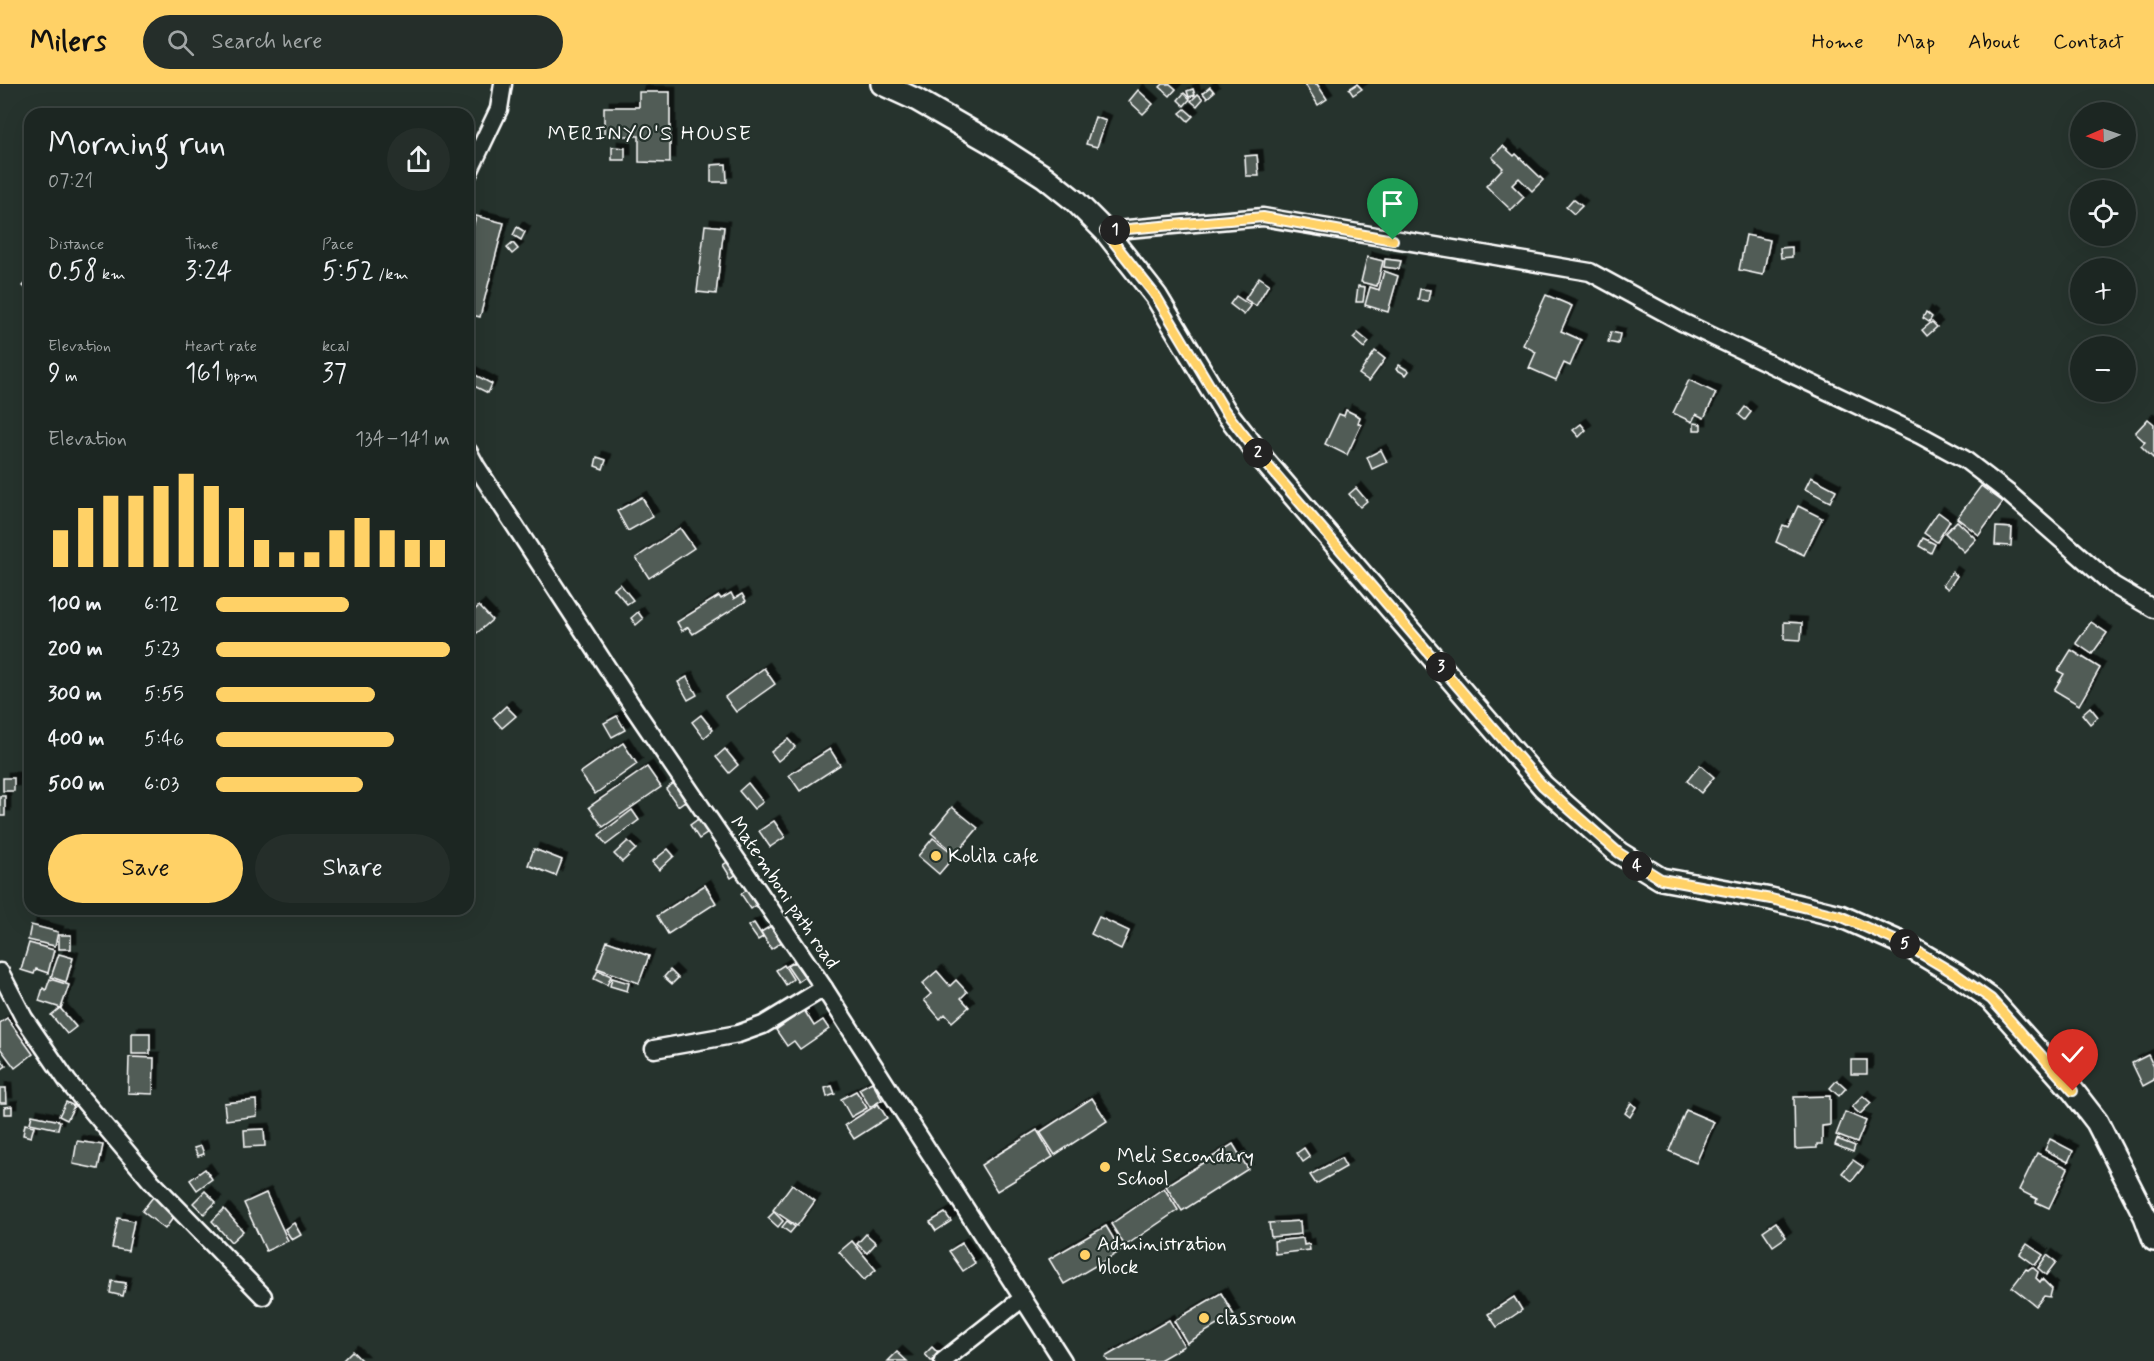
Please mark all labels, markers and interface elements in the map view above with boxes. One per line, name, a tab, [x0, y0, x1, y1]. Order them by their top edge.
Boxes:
search box	[143, 15, 563, 69]
text: Milers	[30, 24, 107, 61]
icon: search	[164, 26, 197, 59]
text: Search here	[212, 28, 322, 56]
text: Home	[1812, 28, 1864, 56]
text: Map	[1897, 28, 1935, 56]
text: About	[1968, 28, 2020, 56]
text: Contact	[2053, 28, 2124, 56]
north arrow	[2070, 102, 2136, 168]
map controls	[2070, 102, 2136, 402]
district label: MERINYO'S HOUSE	[547, 120, 753, 148]
text: Morning run	[48, 123, 226, 167]
button: share	[387, 128, 450, 191]
text: 07:21	[48, 168, 93, 195]
pin	[1367, 178, 1418, 240]
button: locate	[2070, 180, 2136, 246]
icon: arrive	[1376, 187, 1409, 220]
pin: 1	[1100, 215, 1130, 245]
text: 1	[1111, 219, 1119, 240]
text: Distance	[48, 234, 104, 255]
text: Time	[185, 234, 219, 255]
text: Pace	[322, 234, 354, 255]
text: 0.58	[48, 255, 98, 289]
text: 3:24	[185, 255, 232, 289]
text: 5:52	[322, 255, 374, 289]
button: +	[2070, 258, 2136, 324]
text: km	[98, 264, 125, 285]
text: /km	[374, 264, 409, 285]
text: Elevation	[48, 336, 111, 357]
text: Heart rate	[185, 336, 257, 357]
text: kcal	[322, 336, 349, 357]
button: −	[2070, 336, 2136, 402]
text: 9	[48, 357, 61, 391]
text: 161	[185, 357, 221, 391]
text: 37	[322, 357, 347, 391]
text: m	[61, 366, 78, 387]
text: bpm	[221, 366, 258, 387]
text: Elevation	[48, 426, 127, 453]
text: 134–141 m	[355, 426, 450, 453]
pin: 2	[1243, 438, 1273, 468]
text: 2	[1254, 442, 1262, 463]
text: 100 m	[48, 591, 102, 618]
text: 6:12	[144, 591, 179, 618]
text: 200 m	[48, 636, 103, 663]
text: 5:23	[144, 636, 180, 663]
pin: 3	[1426, 652, 1456, 682]
text: 3	[1437, 656, 1445, 677]
text: 300 m	[48, 681, 102, 708]
text: 5:55	[144, 681, 184, 708]
text: 400 m	[48, 726, 104, 753]
text: 5:46	[144, 726, 184, 753]
text: 500 m	[48, 771, 105, 798]
text: 6:03	[144, 771, 179, 798]
street label: Matemboni path road	[723, 811, 845, 975]
button: Save	[48, 834, 243, 903]
button: Share	[255, 834, 450, 903]
place label: Kolila cafe	[948, 843, 1039, 870]
marker: Kolila cafe	[929, 849, 943, 863]
pin: 4	[1622, 851, 1652, 881]
text: 4	[1632, 855, 1642, 876]
pin: 5	[1890, 929, 1920, 959]
text: 5	[1900, 933, 1910, 954]
pin	[2047, 1029, 2098, 1091]
icon: check	[2056, 1038, 2089, 1071]
place label: Meli Secondary School	[1117, 1143, 1254, 1193]
marker: Meli Secondary School	[1098, 1160, 1112, 1174]
place label: Administration block	[1097, 1231, 1227, 1281]
marker: Administration block	[1078, 1248, 1092, 1262]
place label: classroom	[1216, 1305, 1296, 1332]
marker: classroom	[1197, 1311, 1211, 1325]

